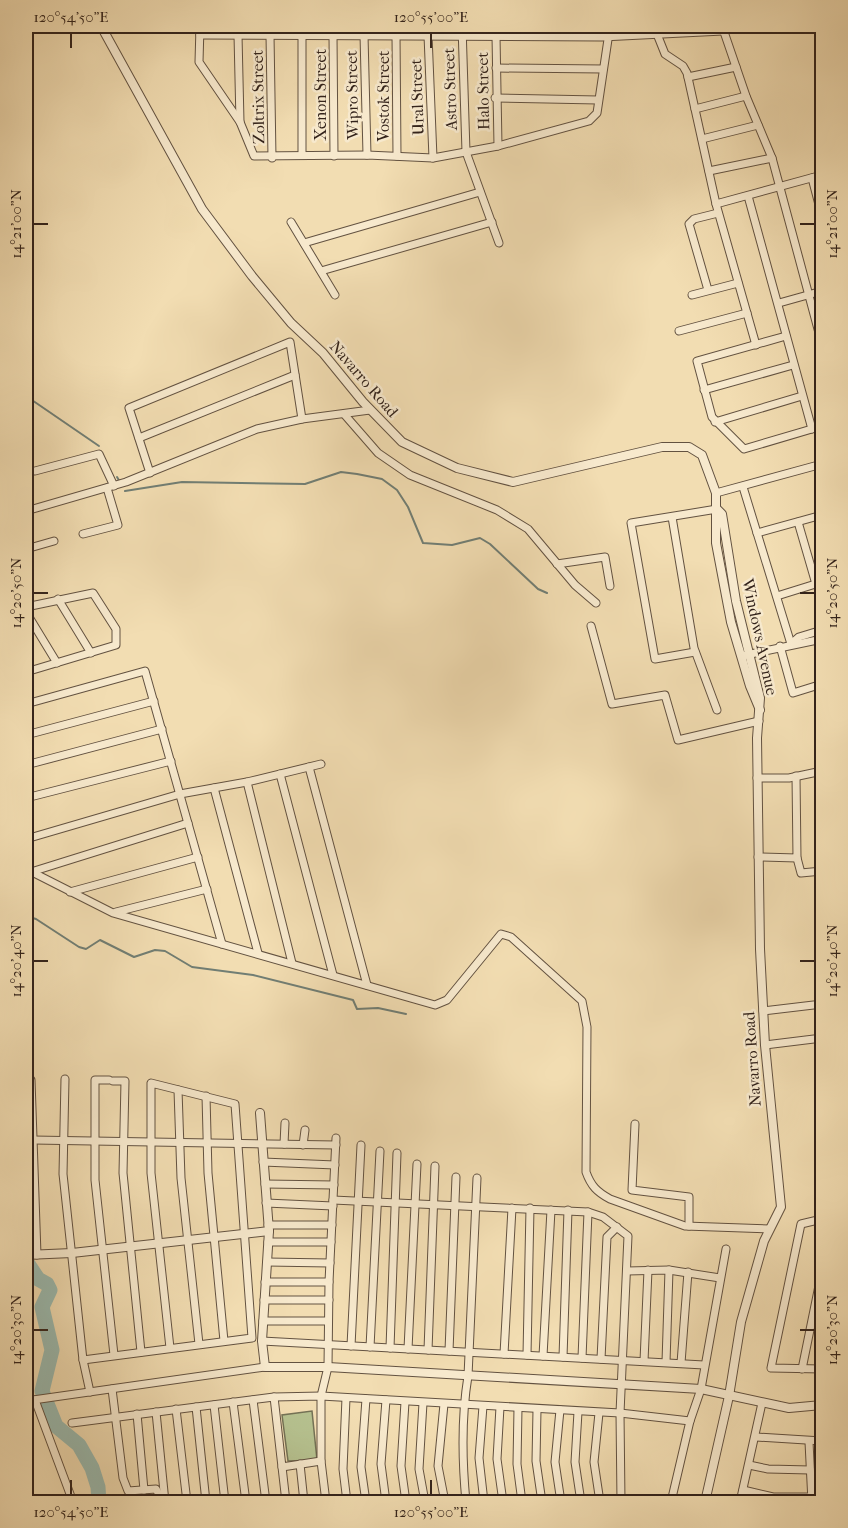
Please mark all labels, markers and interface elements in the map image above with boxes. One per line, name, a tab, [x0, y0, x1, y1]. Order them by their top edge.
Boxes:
text: 120°54'50"E	[33, 8, 109, 26]
text: 120°55'00"E	[394, 8, 468, 26]
street label: Astro Street	[439, 47, 461, 132]
street label: Zoltrix Street	[248, 49, 268, 144]
street label: Xenon Street	[311, 49, 330, 141]
street label: Wipro Street	[342, 50, 362, 141]
street label: Vostok Street	[374, 50, 393, 143]
street label: Halo Street	[473, 51, 493, 130]
street label: Ural Street	[406, 58, 428, 136]
text: 14°21'00"N	[7, 189, 25, 259]
text: 14°21'00"N	[823, 189, 841, 259]
street label: Navarro Road	[326, 337, 402, 421]
text: 14°20'50"N	[7, 557, 25, 628]
text: 14°20'50"N	[823, 557, 841, 628]
street label: Windows Avenue	[738, 576, 782, 697]
text: 14°20'40"N	[7, 924, 25, 998]
text: 14°20'40"N	[823, 924, 841, 998]
street label: Navarro Road	[739, 1011, 765, 1107]
text: 14°20'30"N	[7, 1294, 25, 1365]
text: 14°20'30"N	[823, 1294, 841, 1365]
text: 120°54'50"E	[33, 1503, 109, 1521]
text: 120°55'00"E	[394, 1503, 468, 1521]

